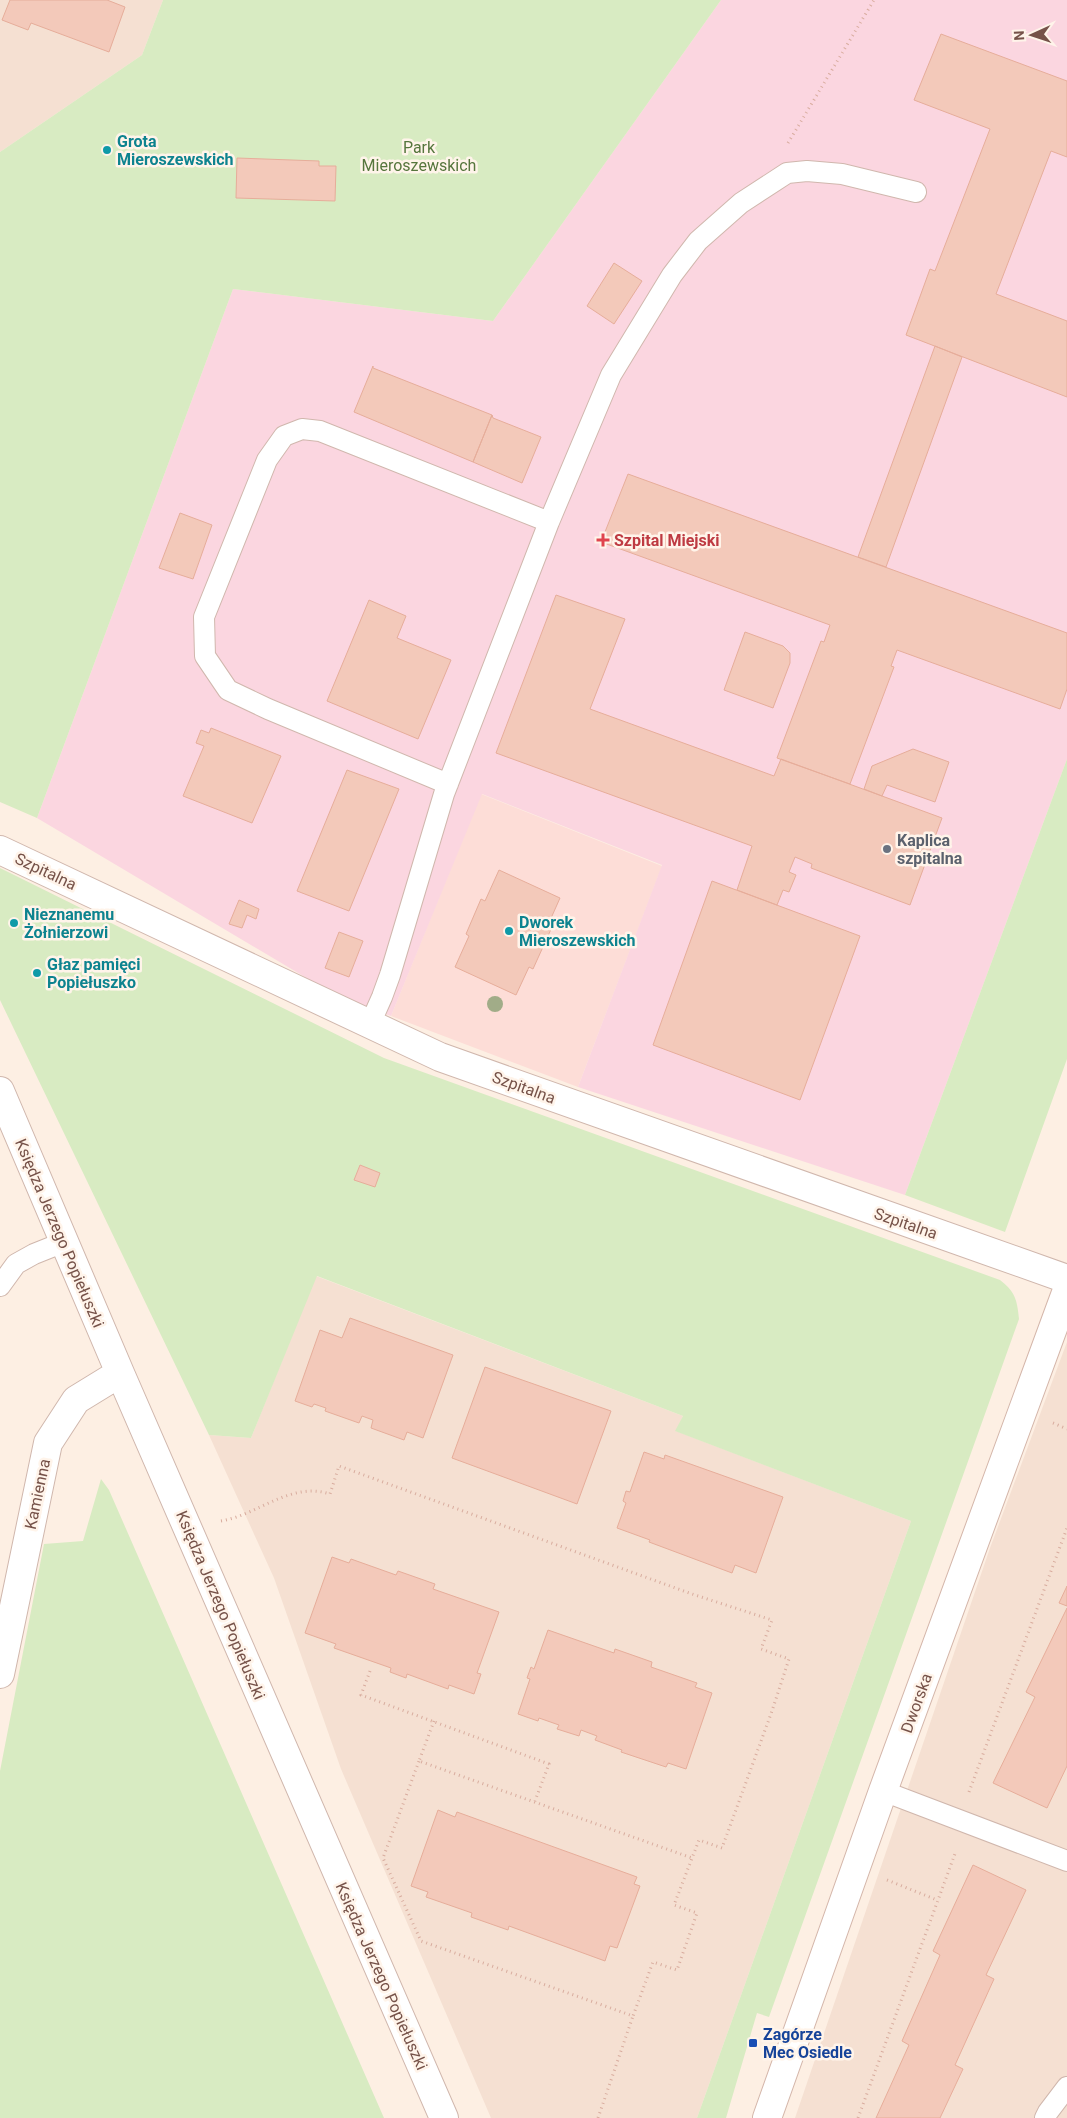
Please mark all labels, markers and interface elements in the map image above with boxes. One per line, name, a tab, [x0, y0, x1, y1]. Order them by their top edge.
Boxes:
north arrow	[1007, 10, 1057, 60]
text: N	[1011, 30, 1027, 41]
place label: Grota Mieroszewskich	[117, 132, 233, 169]
park label: Park Mieroszewskich	[362, 138, 476, 175]
marker: Grota Mieroszewskich	[101, 144, 113, 156]
place label: Szpital Miejski	[614, 531, 719, 550]
marker: Szpital Miejski	[596, 533, 610, 547]
place label: Kaplica szpitalna	[897, 831, 963, 868]
marker: Kaplica szpitalna	[881, 843, 893, 855]
street label: Szpitalna	[12, 849, 80, 894]
place label: Nieznanemu Żołnierzowi	[24, 905, 114, 942]
place label: Dworek Mieroszewskich	[519, 913, 635, 950]
marker: Nieznanemu Żołnierzowi	[8, 917, 20, 929]
marker: Dworek Mieroszewskich	[503, 925, 515, 937]
place label: Głaz pamięci Popiełuszko	[47, 955, 140, 992]
marker: Głaz pamięci Popiełuszko	[31, 967, 43, 979]
street label: Szpitalna	[490, 1067, 558, 1108]
street label: Księdza Jerzego Popiełuszki	[11, 1136, 108, 1330]
street label: Szpitalna	[872, 1204, 940, 1243]
street label: Kamienna	[21, 1457, 54, 1531]
street label: Księdza Jerzego Popiełuszki	[172, 1508, 269, 1702]
street label: Dworska	[897, 1671, 936, 1736]
street label: Księdza Jerzego Popiełuszki	[332, 1880, 432, 2073]
place label: Zagórze Mec Osiedle	[763, 2025, 852, 2062]
marker: Zagórze Mec Osiedle	[747, 2037, 759, 2049]

